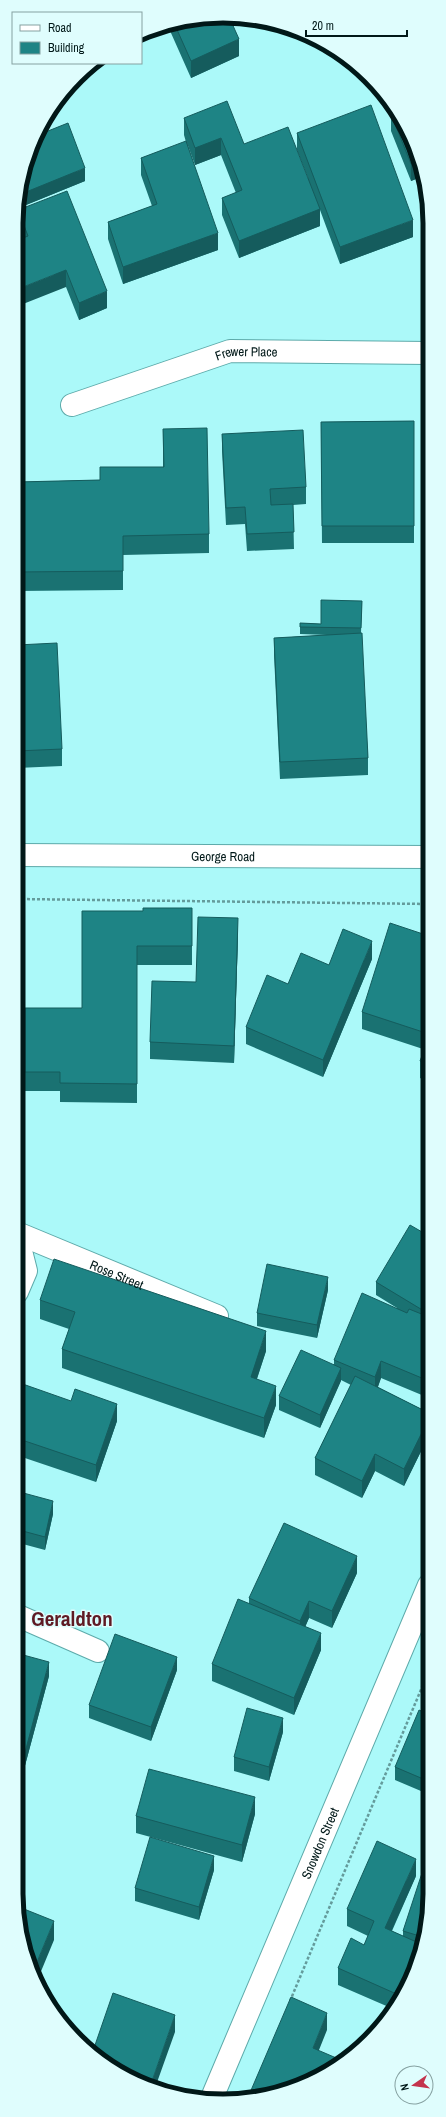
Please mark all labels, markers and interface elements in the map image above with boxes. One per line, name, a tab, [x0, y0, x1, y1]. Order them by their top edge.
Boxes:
legend	[12, 12, 142, 64]
scale bar	[306, 12, 407, 38]
text: 20 m	[312, 18, 334, 34]
text: Road	[48, 20, 72, 36]
text: Building	[48, 40, 85, 56]
street label: Frewer Place	[213, 343, 278, 364]
street label: George Road	[191, 847, 255, 865]
street label: Rose Street	[87, 1256, 146, 1293]
district label: Geraldton	[31, 1604, 113, 1633]
street label: Snowdon Street	[297, 1805, 342, 1881]
north arrow	[394, 2065, 434, 2105]
text: N	[397, 2083, 412, 2092]

